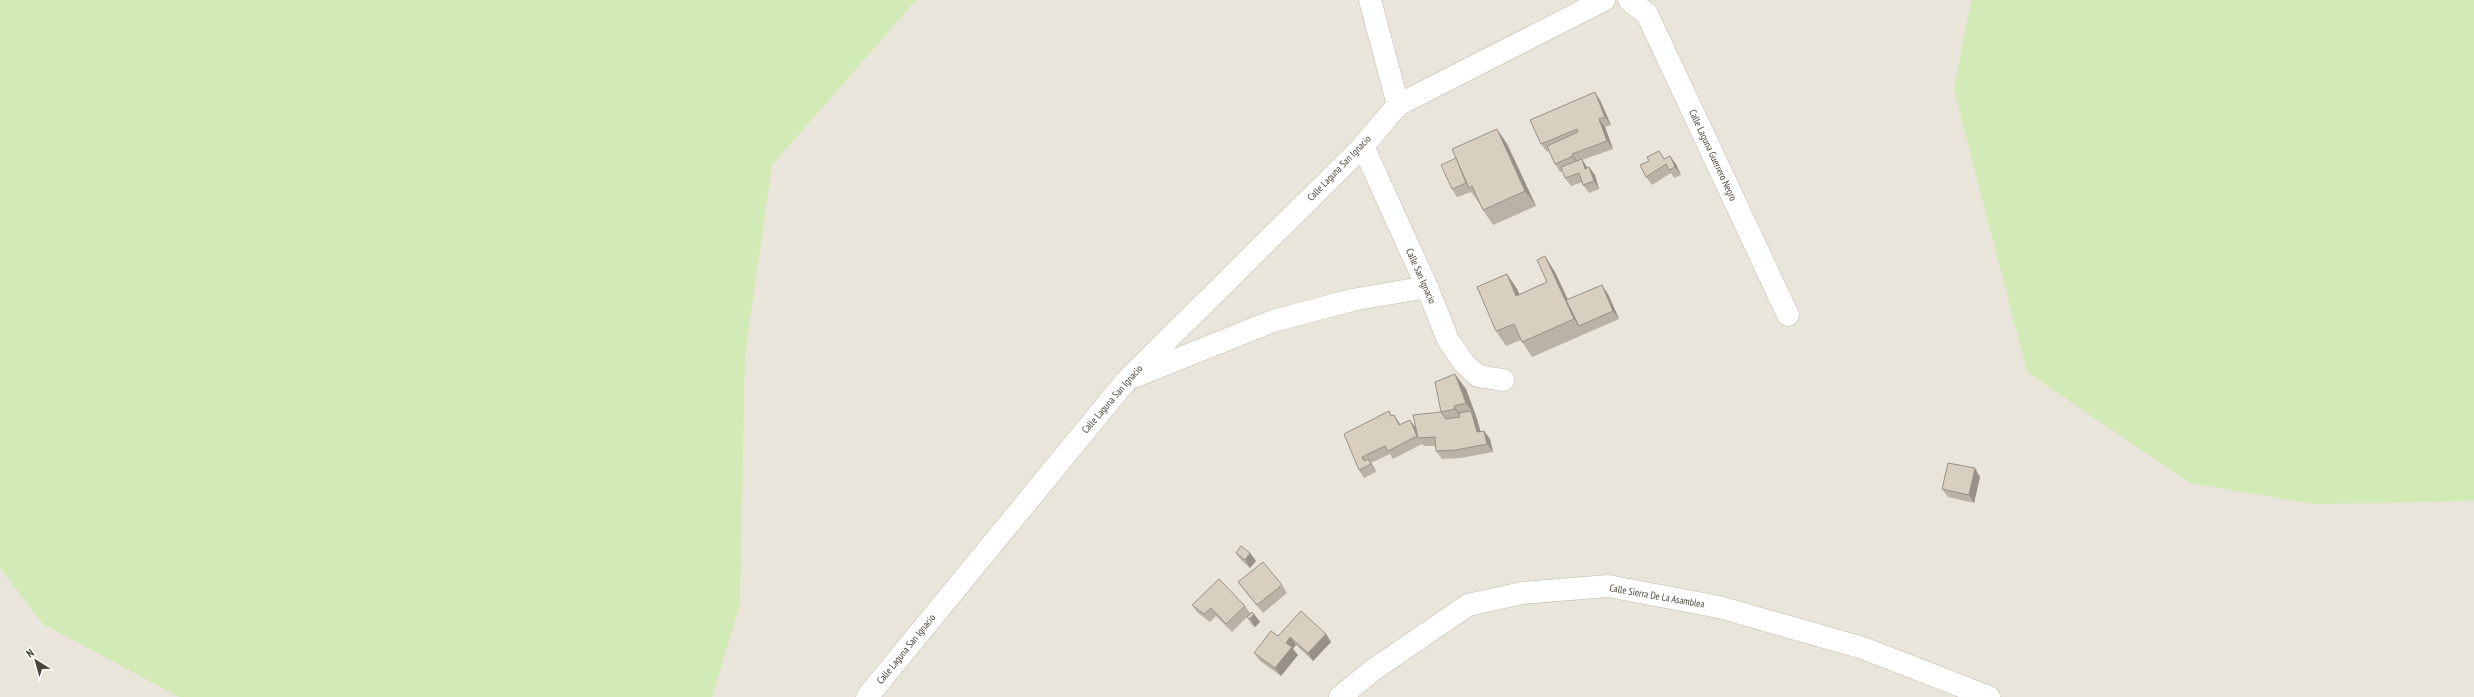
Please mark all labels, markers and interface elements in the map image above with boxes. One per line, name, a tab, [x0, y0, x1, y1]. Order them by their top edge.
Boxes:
street label: Calle Laguna Guerrero Negro	[1686, 107, 1740, 203]
street label: Calle Laguna San Ignacio	[1304, 132, 1374, 204]
street label: Calle San Ignacio	[1403, 246, 1439, 306]
street label: Calle Laguna San Ignacio	[1079, 362, 1145, 436]
street label: Calle Sierra De La Asamblea	[1608, 581, 1706, 611]
street label: Calle Laguna San Ignacio	[874, 611, 938, 687]
north arrow	[16, 641, 56, 681]
text: N	[23, 646, 37, 660]

